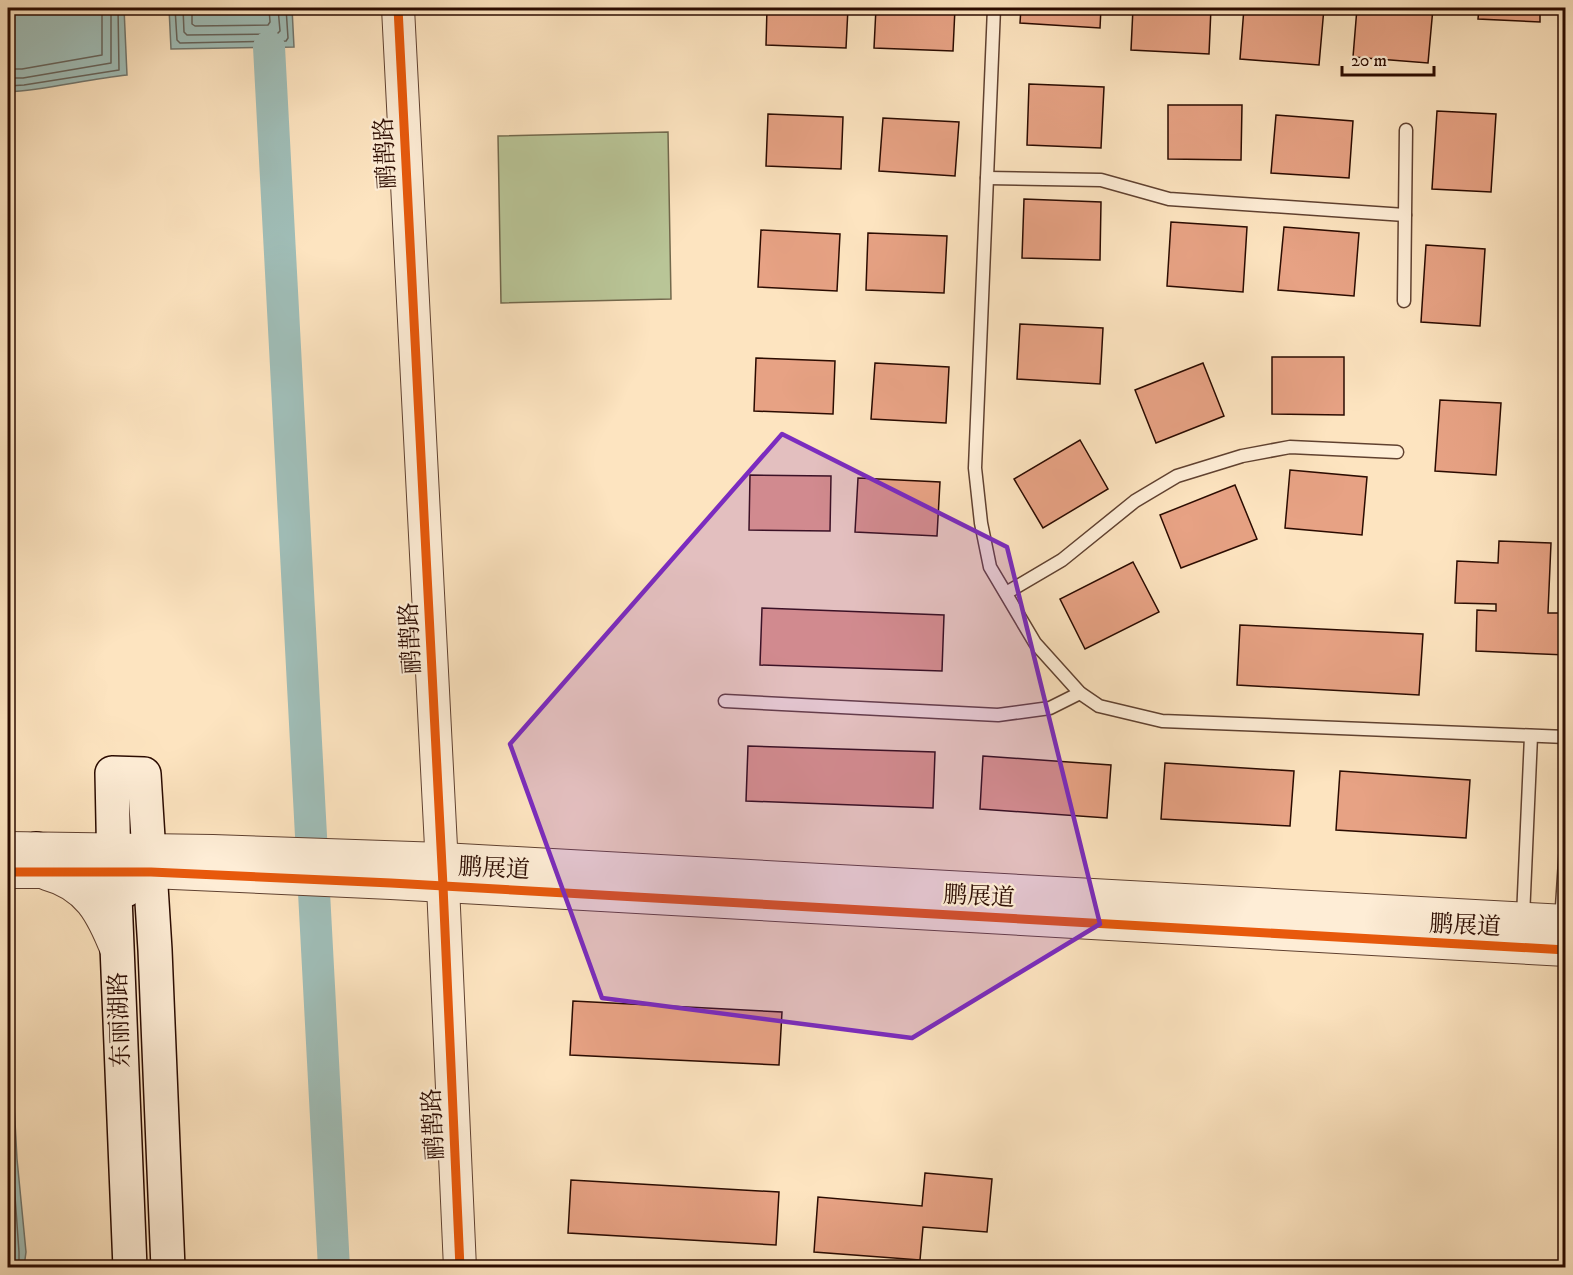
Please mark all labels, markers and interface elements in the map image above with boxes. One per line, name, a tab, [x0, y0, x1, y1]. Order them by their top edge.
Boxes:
scale bar	[1342, 39, 1434, 77]
text: 20 m	[1351, 50, 1387, 72]
street label: 鹂鹊路	[369, 116, 403, 190]
street label: 鹂鹊路	[394, 601, 428, 675]
street label: 鹏展道	[457, 852, 531, 886]
street label: 鹏展道	[942, 880, 1016, 914]
street label: 鹏展道	[1428, 909, 1502, 943]
street label: 东丽湖路	[103, 972, 137, 1068]
street label: 鹂鹊路	[417, 1087, 451, 1161]

